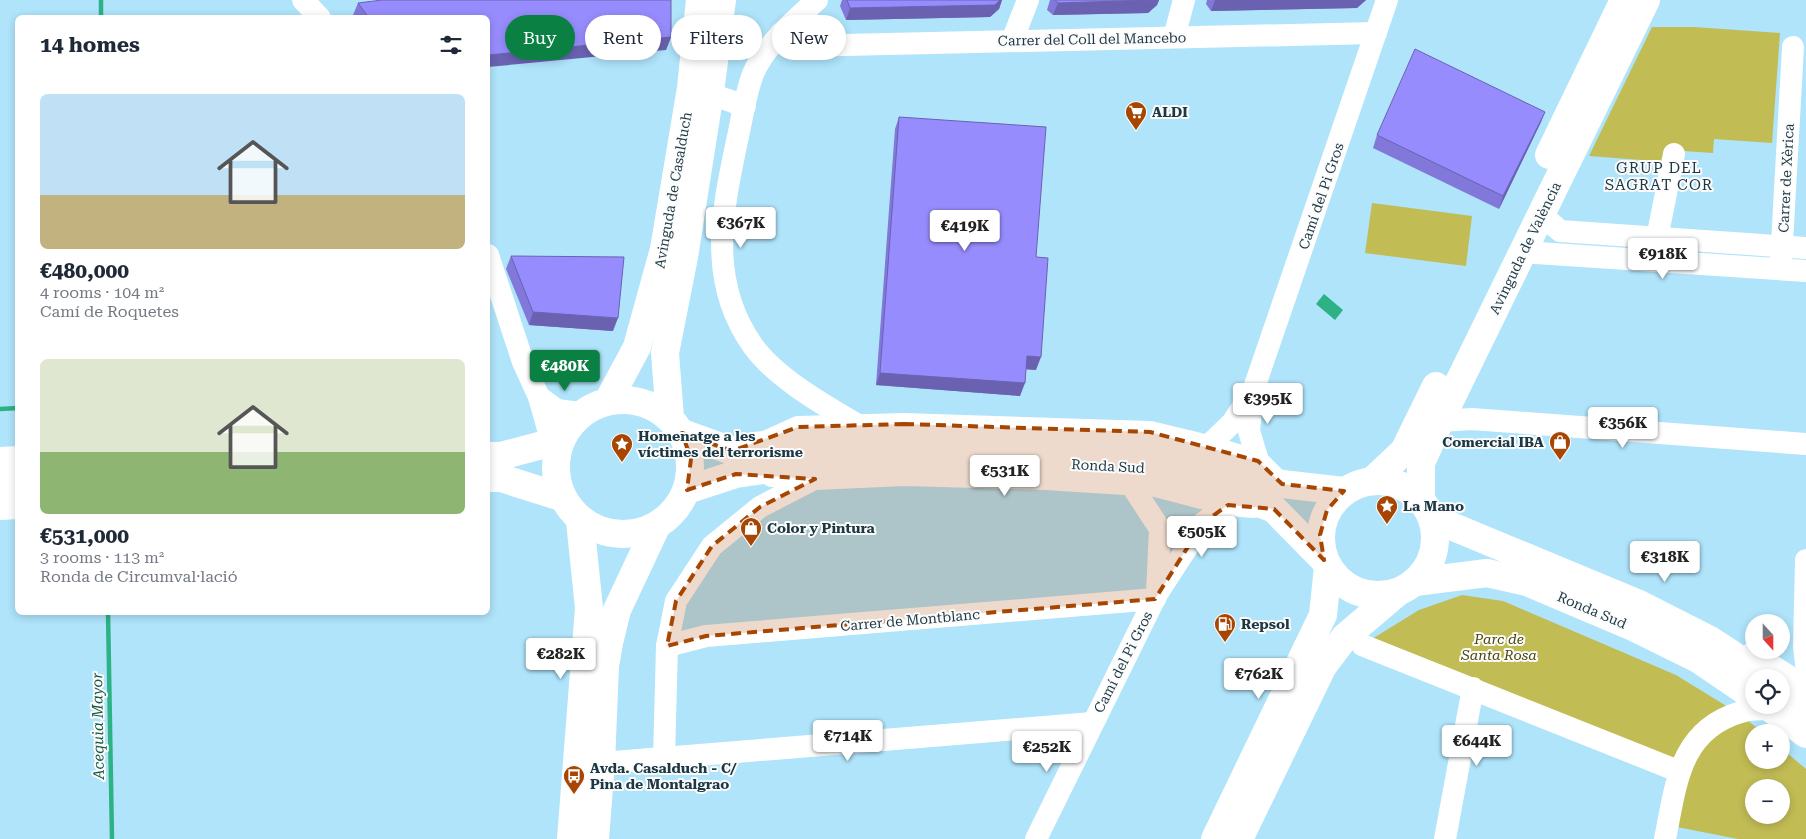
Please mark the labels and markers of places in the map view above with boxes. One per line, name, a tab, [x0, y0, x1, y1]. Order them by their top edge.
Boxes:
supermarket icon: ALDI	[1124, 100, 1148, 131]
place label: ALDI	[1152, 104, 1188, 120]
pin: €367K	[706, 206, 776, 249]
pin: €419K	[930, 210, 1000, 252]
pin: €918K	[1628, 238, 1698, 280]
pin: €480K	[530, 350, 600, 392]
pin: €395K	[1233, 382, 1303, 425]
pin: €356K	[1588, 406, 1658, 449]
place label: Homenatge a les víctimes del terrorisme	[638, 428, 803, 460]
shop icon: Comercial IBA	[1548, 430, 1572, 461]
place icon: Homenatge a les víctimes del terrorisme	[610, 432, 634, 463]
place label: Comercial IBA	[1442, 434, 1544, 450]
pin: €531K	[970, 454, 1040, 497]
place icon: La Mano	[1375, 494, 1399, 525]
place label: La Mano	[1403, 498, 1464, 514]
shop icon: Color y Pintura	[739, 516, 763, 547]
pin: €505K	[1167, 516, 1237, 558]
place label: Color y Pintura	[767, 520, 876, 536]
pin: €318K	[1630, 540, 1700, 583]
fuel station icon: Repsol	[1213, 612, 1237, 643]
place label: Repsol	[1241, 616, 1290, 632]
pin: €282K	[526, 638, 596, 680]
pin: €762K	[1224, 658, 1294, 700]
pin: €714K	[813, 720, 883, 762]
pin: €644K	[1442, 724, 1512, 767]
pin: €252K	[1012, 730, 1082, 773]
place label: Avda. Casalduch - C/ Pina de Montalgrao	[590, 760, 737, 792]
bus stop icon: Avda. Casalduch - C/ Pina de Montalgrao	[562, 764, 586, 795]

